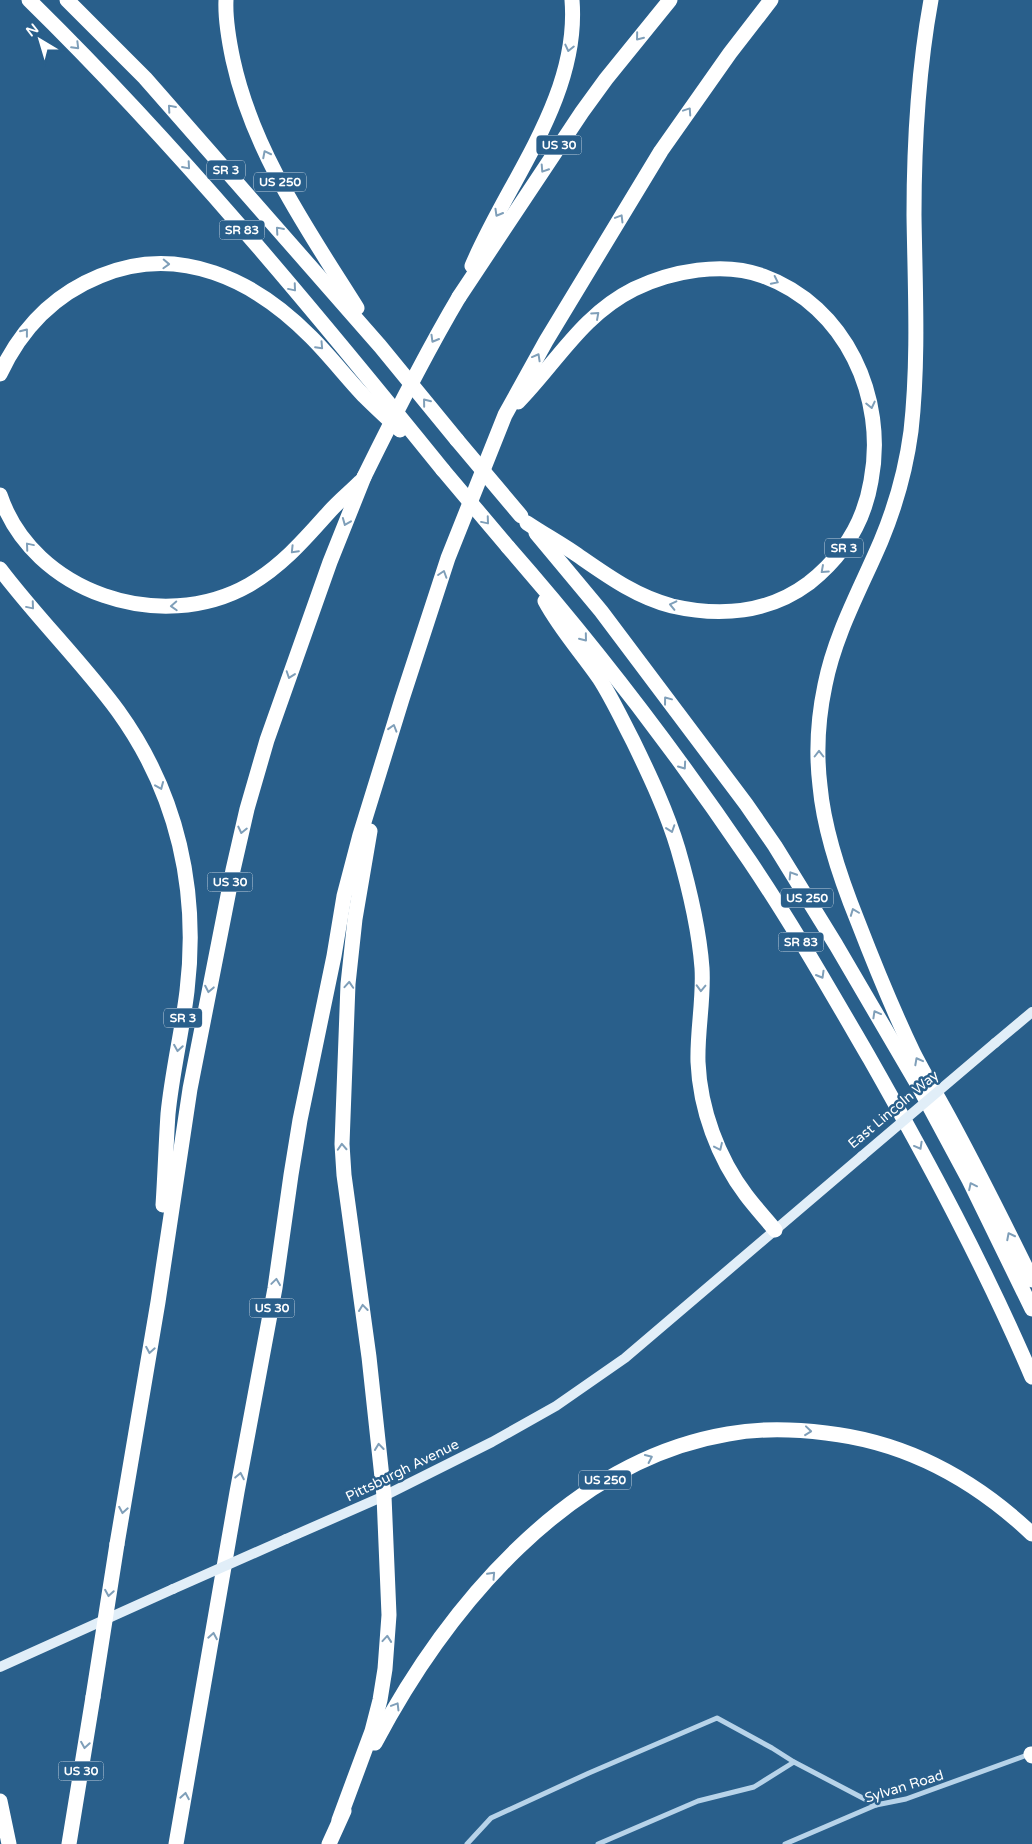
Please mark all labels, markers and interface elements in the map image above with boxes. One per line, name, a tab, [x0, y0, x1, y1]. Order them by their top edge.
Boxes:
north arrow	[15, 15, 65, 65]
text: N	[23, 20, 42, 40]
one-way arrow	[636, 32, 645, 41]
one-way arrow	[71, 41, 80, 50]
one-way arrow	[564, 44, 575, 53]
one-way arrow	[168, 105, 177, 114]
one-way arrow	[682, 107, 691, 117]
road number: US 30	[536, 136, 582, 154]
one-way arrow	[262, 150, 272, 159]
one-way arrow	[181, 160, 190, 169]
road number: SR 3	[207, 160, 245, 180]
one-way arrow	[540, 163, 550, 172]
road number: US 250	[254, 172, 306, 192]
one-way arrow	[495, 208, 505, 217]
one-way arrow	[614, 214, 624, 223]
road number: SR 83	[220, 220, 264, 240]
one-way arrow	[275, 227, 284, 236]
one-way arrow	[162, 259, 170, 269]
one-way arrow	[770, 275, 779, 285]
one-way arrow	[287, 283, 296, 292]
one-way arrow	[591, 311, 600, 320]
one-way arrow	[19, 328, 28, 338]
one-way arrow	[430, 334, 440, 343]
one-way arrow	[314, 341, 323, 350]
one-way arrow	[531, 354, 541, 363]
one-way arrow	[424, 399, 432, 408]
one-way arrow	[865, 400, 876, 409]
one-way arrow	[480, 515, 489, 524]
one-way arrow	[342, 518, 352, 526]
road number: SR 3	[825, 538, 863, 558]
one-way arrow	[26, 543, 35, 552]
one-way arrow	[291, 545, 300, 554]
one-way arrow	[821, 564, 830, 573]
one-way arrow	[437, 570, 447, 578]
one-way arrow	[669, 600, 678, 611]
one-way arrow	[25, 601, 34, 610]
one-way arrow	[170, 601, 178, 611]
one-way arrow	[578, 632, 586, 641]
one-way arrow	[286, 670, 296, 679]
one-way arrow	[665, 697, 673, 706]
one-way arrow	[387, 724, 397, 733]
one-way arrow	[814, 750, 824, 758]
one-way arrow	[677, 761, 686, 770]
one-way arrow	[154, 781, 165, 790]
one-way arrow	[665, 824, 675, 833]
one-way arrow	[237, 826, 248, 835]
one-way arrow	[789, 871, 799, 880]
road number: US 30	[208, 872, 252, 892]
road number: US 250	[781, 888, 833, 908]
one-way arrow	[850, 908, 860, 917]
road number: SR 83	[778, 932, 824, 952]
one-way arrow	[814, 969, 824, 978]
one-way arrow	[343, 981, 354, 989]
one-way arrow	[696, 984, 707, 992]
one-way arrow	[204, 985, 215, 994]
road number: SR 3	[164, 1008, 202, 1028]
one-way arrow	[872, 1010, 882, 1019]
one-way arrow	[173, 1045, 184, 1053]
one-way arrow	[914, 1057, 924, 1066]
street label: East Lincoln Way	[845, 1066, 942, 1152]
one-way arrow	[913, 1141, 923, 1150]
one-way arrow	[712, 1142, 723, 1151]
one-way arrow	[337, 1143, 348, 1151]
one-way arrow	[968, 1183, 978, 1192]
one-way arrow	[1006, 1232, 1016, 1241]
one-way arrow	[270, 1277, 281, 1285]
road number: US 30	[250, 1299, 294, 1318]
one-way arrow	[358, 1304, 369, 1312]
one-way arrow	[145, 1346, 155, 1355]
one-way arrow	[804, 1425, 812, 1436]
street label: Pittsburgh Avenue	[343, 1436, 462, 1505]
one-way arrow	[374, 1443, 385, 1451]
one-way arrow	[644, 1454, 653, 1464]
road number: US 250	[579, 1470, 631, 1490]
one-way arrow	[235, 1471, 245, 1480]
one-way arrow	[118, 1506, 128, 1515]
one-way arrow	[486, 1572, 495, 1581]
one-way arrow	[105, 1588, 115, 1597]
one-way arrow	[207, 1632, 217, 1640]
one-way arrow	[382, 1634, 393, 1642]
one-way arrow	[389, 1702, 399, 1711]
one-way arrow	[81, 1741, 91, 1749]
road number: US 30	[58, 1762, 104, 1780]
street label: Sylvan Road	[863, 1766, 946, 1807]
one-way arrow	[179, 1792, 189, 1800]

